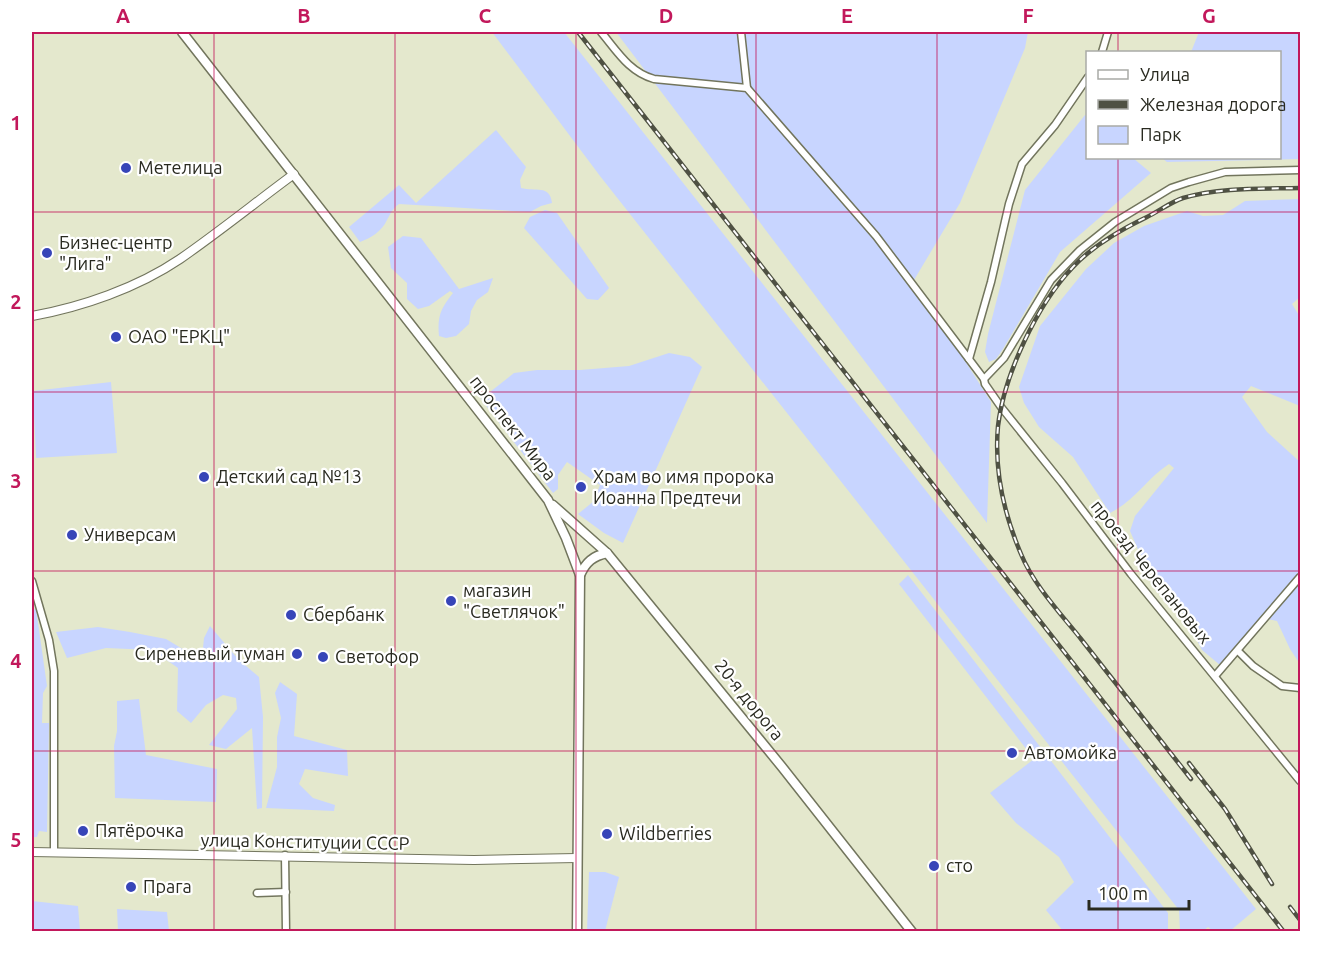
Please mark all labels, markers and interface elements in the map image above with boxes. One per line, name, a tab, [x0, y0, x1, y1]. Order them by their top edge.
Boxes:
text: A	[116, 4, 130, 27]
text: B	[297, 4, 311, 27]
text: C	[479, 4, 492, 27]
text: D	[659, 4, 673, 27]
text: E	[841, 4, 853, 27]
text: F	[1022, 4, 1034, 27]
text: G	[1202, 4, 1216, 27]
legend	[1086, 51, 1281, 159]
text: Улица	[1140, 64, 1190, 84]
text: Железная дорога	[1140, 94, 1287, 114]
text: 1	[10, 111, 22, 134]
text: Парк	[1140, 124, 1181, 144]
place label: Метелица	[138, 157, 222, 177]
marker: Метелица	[119, 161, 133, 175]
place label: Бизнес-центр "Лига"	[59, 232, 172, 273]
marker: Бизнес-центр "Лига"	[40, 246, 54, 260]
text: 2	[10, 290, 22, 313]
place label: ОАО "ЕРКЦ"	[128, 326, 230, 346]
marker: ОАО "ЕРКЦ"	[109, 330, 123, 344]
street label: проспект Мира	[467, 371, 561, 484]
place label: Детский сад №13	[216, 466, 362, 486]
place label: Храм во имя пророка Иоанна Предтечи	[593, 466, 774, 507]
text: 3	[10, 469, 22, 492]
marker: Детский сад №13	[197, 470, 211, 484]
marker: Храм во имя пророка Иоанна Предтечи	[574, 480, 588, 494]
street label: проезд Черепановых	[1088, 495, 1216, 647]
place label: Универсам	[84, 524, 176, 544]
marker: Универсам	[65, 528, 79, 542]
place label: магазин "Светлячок"	[463, 580, 565, 621]
marker: магазин "Светлячок"	[444, 594, 458, 608]
place label: Сбербанк	[303, 604, 385, 624]
marker: Сбербанк	[284, 608, 298, 622]
place label: Сиреневый туман	[134, 643, 285, 663]
place label: Светофор	[335, 646, 419, 666]
marker: Сиреневый туман	[290, 647, 304, 661]
text: 4	[10, 649, 22, 672]
marker: Светофор	[316, 650, 330, 664]
street label: 20-я дорога	[711, 655, 788, 744]
place label: Автомойка	[1024, 742, 1117, 762]
marker: Автомойка	[1005, 746, 1019, 760]
place label: Пятёрочка	[95, 820, 184, 840]
place label: Wildberries	[619, 823, 712, 843]
marker: Пятёрочка	[76, 824, 90, 838]
marker: Wildberries	[600, 827, 614, 841]
text: 5	[10, 828, 22, 851]
street label: улица Конституции СССР	[200, 829, 410, 853]
place label: сто	[946, 855, 973, 875]
marker: сто	[927, 859, 941, 873]
scale bar	[1089, 873, 1190, 911]
place label: Прага	[143, 876, 192, 896]
marker: Прага	[124, 880, 138, 894]
text: 100 m	[1098, 883, 1148, 903]

